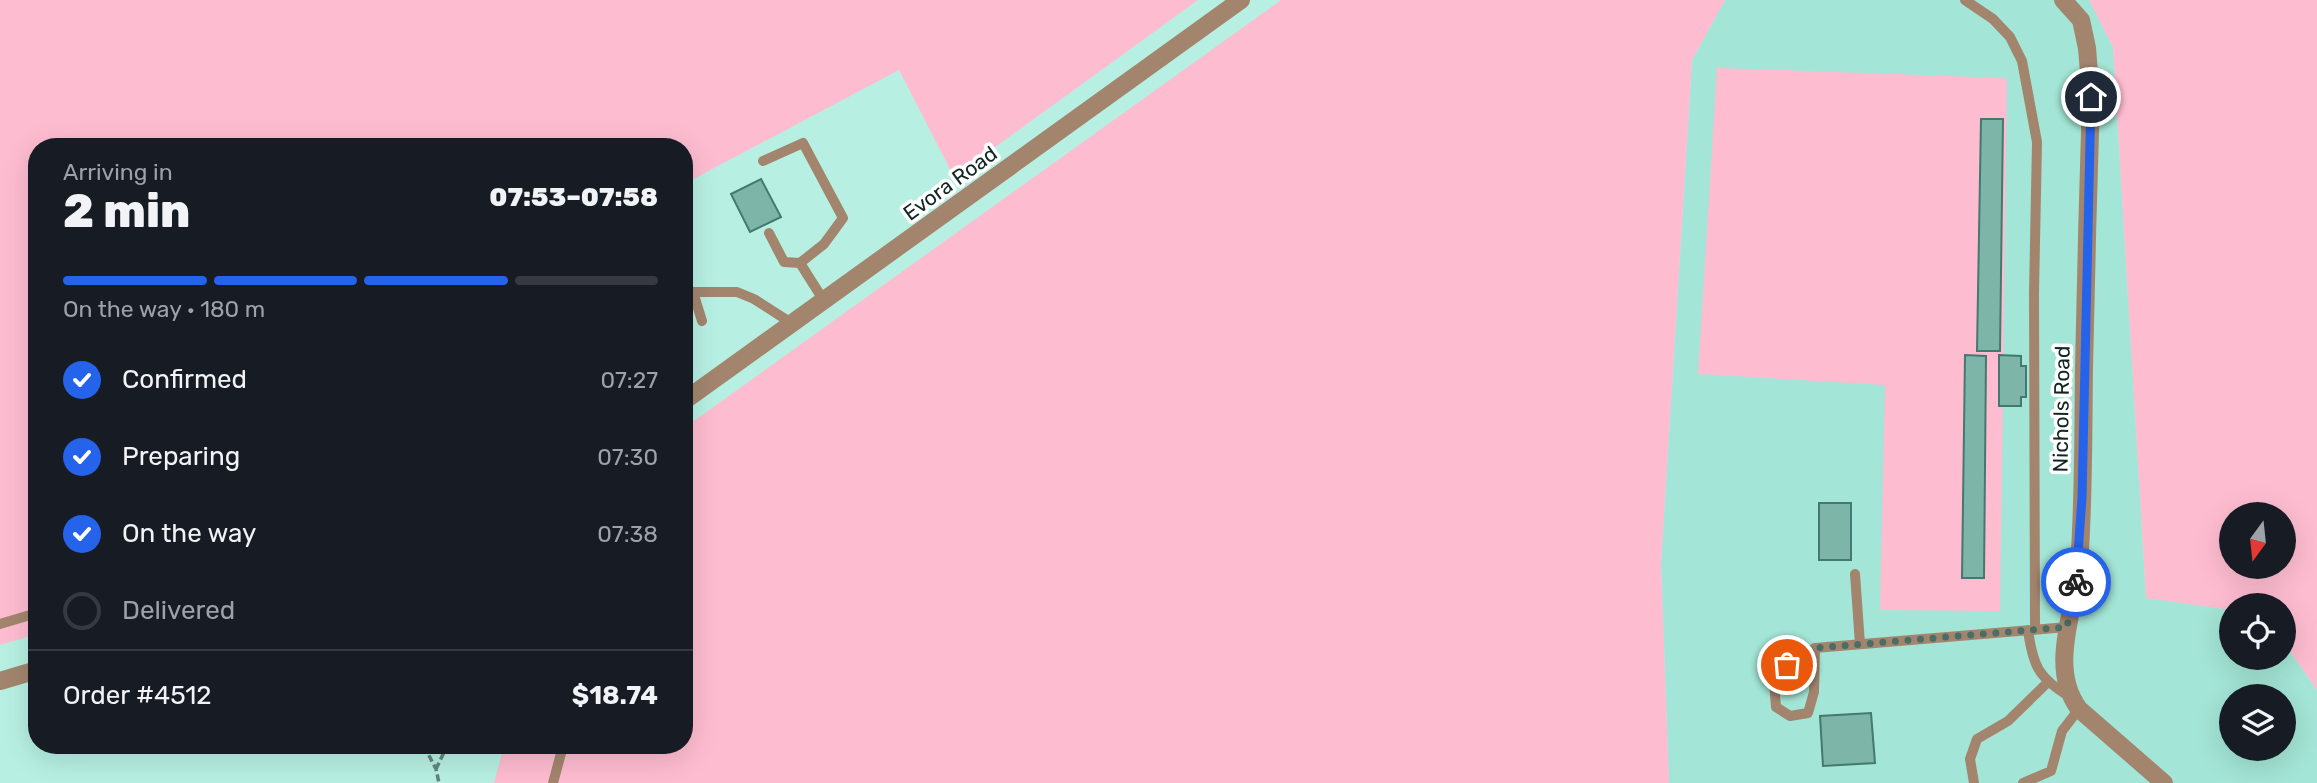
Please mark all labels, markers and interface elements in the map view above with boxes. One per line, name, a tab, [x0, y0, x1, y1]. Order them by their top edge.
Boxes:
pin	[2061, 67, 2121, 127]
icon: home	[2072, 78, 2110, 116]
street label: Evora Road	[898, 141, 1002, 225]
text: Arriving in	[63, 158, 173, 186]
text: 07:53–07:58	[489, 182, 658, 213]
text: 2 min	[63, 184, 190, 239]
text: On the way · 180 m	[63, 295, 265, 323]
street label: Nichols Road	[2047, 345, 2075, 473]
icon: check	[63, 361, 101, 399]
text: Confirmed	[122, 364, 247, 395]
text: 07:27	[600, 366, 658, 394]
icon: check	[63, 438, 101, 476]
text: Preparing	[122, 441, 240, 472]
text: 07:30	[597, 443, 658, 471]
north arrow	[2219, 502, 2296, 579]
map controls	[2219, 502, 2296, 761]
icon: check	[63, 515, 101, 553]
text: On the way	[122, 518, 256, 549]
text: 07:38	[597, 520, 658, 548]
courier	[2041, 547, 2111, 617]
icon: bike	[2057, 563, 2095, 601]
button: locate	[2219, 593, 2296, 670]
text: Delivered	[122, 595, 235, 626]
pin	[1757, 635, 1817, 695]
icon: bag	[1768, 646, 1806, 684]
text: Order #4512	[63, 680, 212, 711]
text: $18.74	[572, 680, 658, 711]
button: layers	[2219, 684, 2296, 761]

